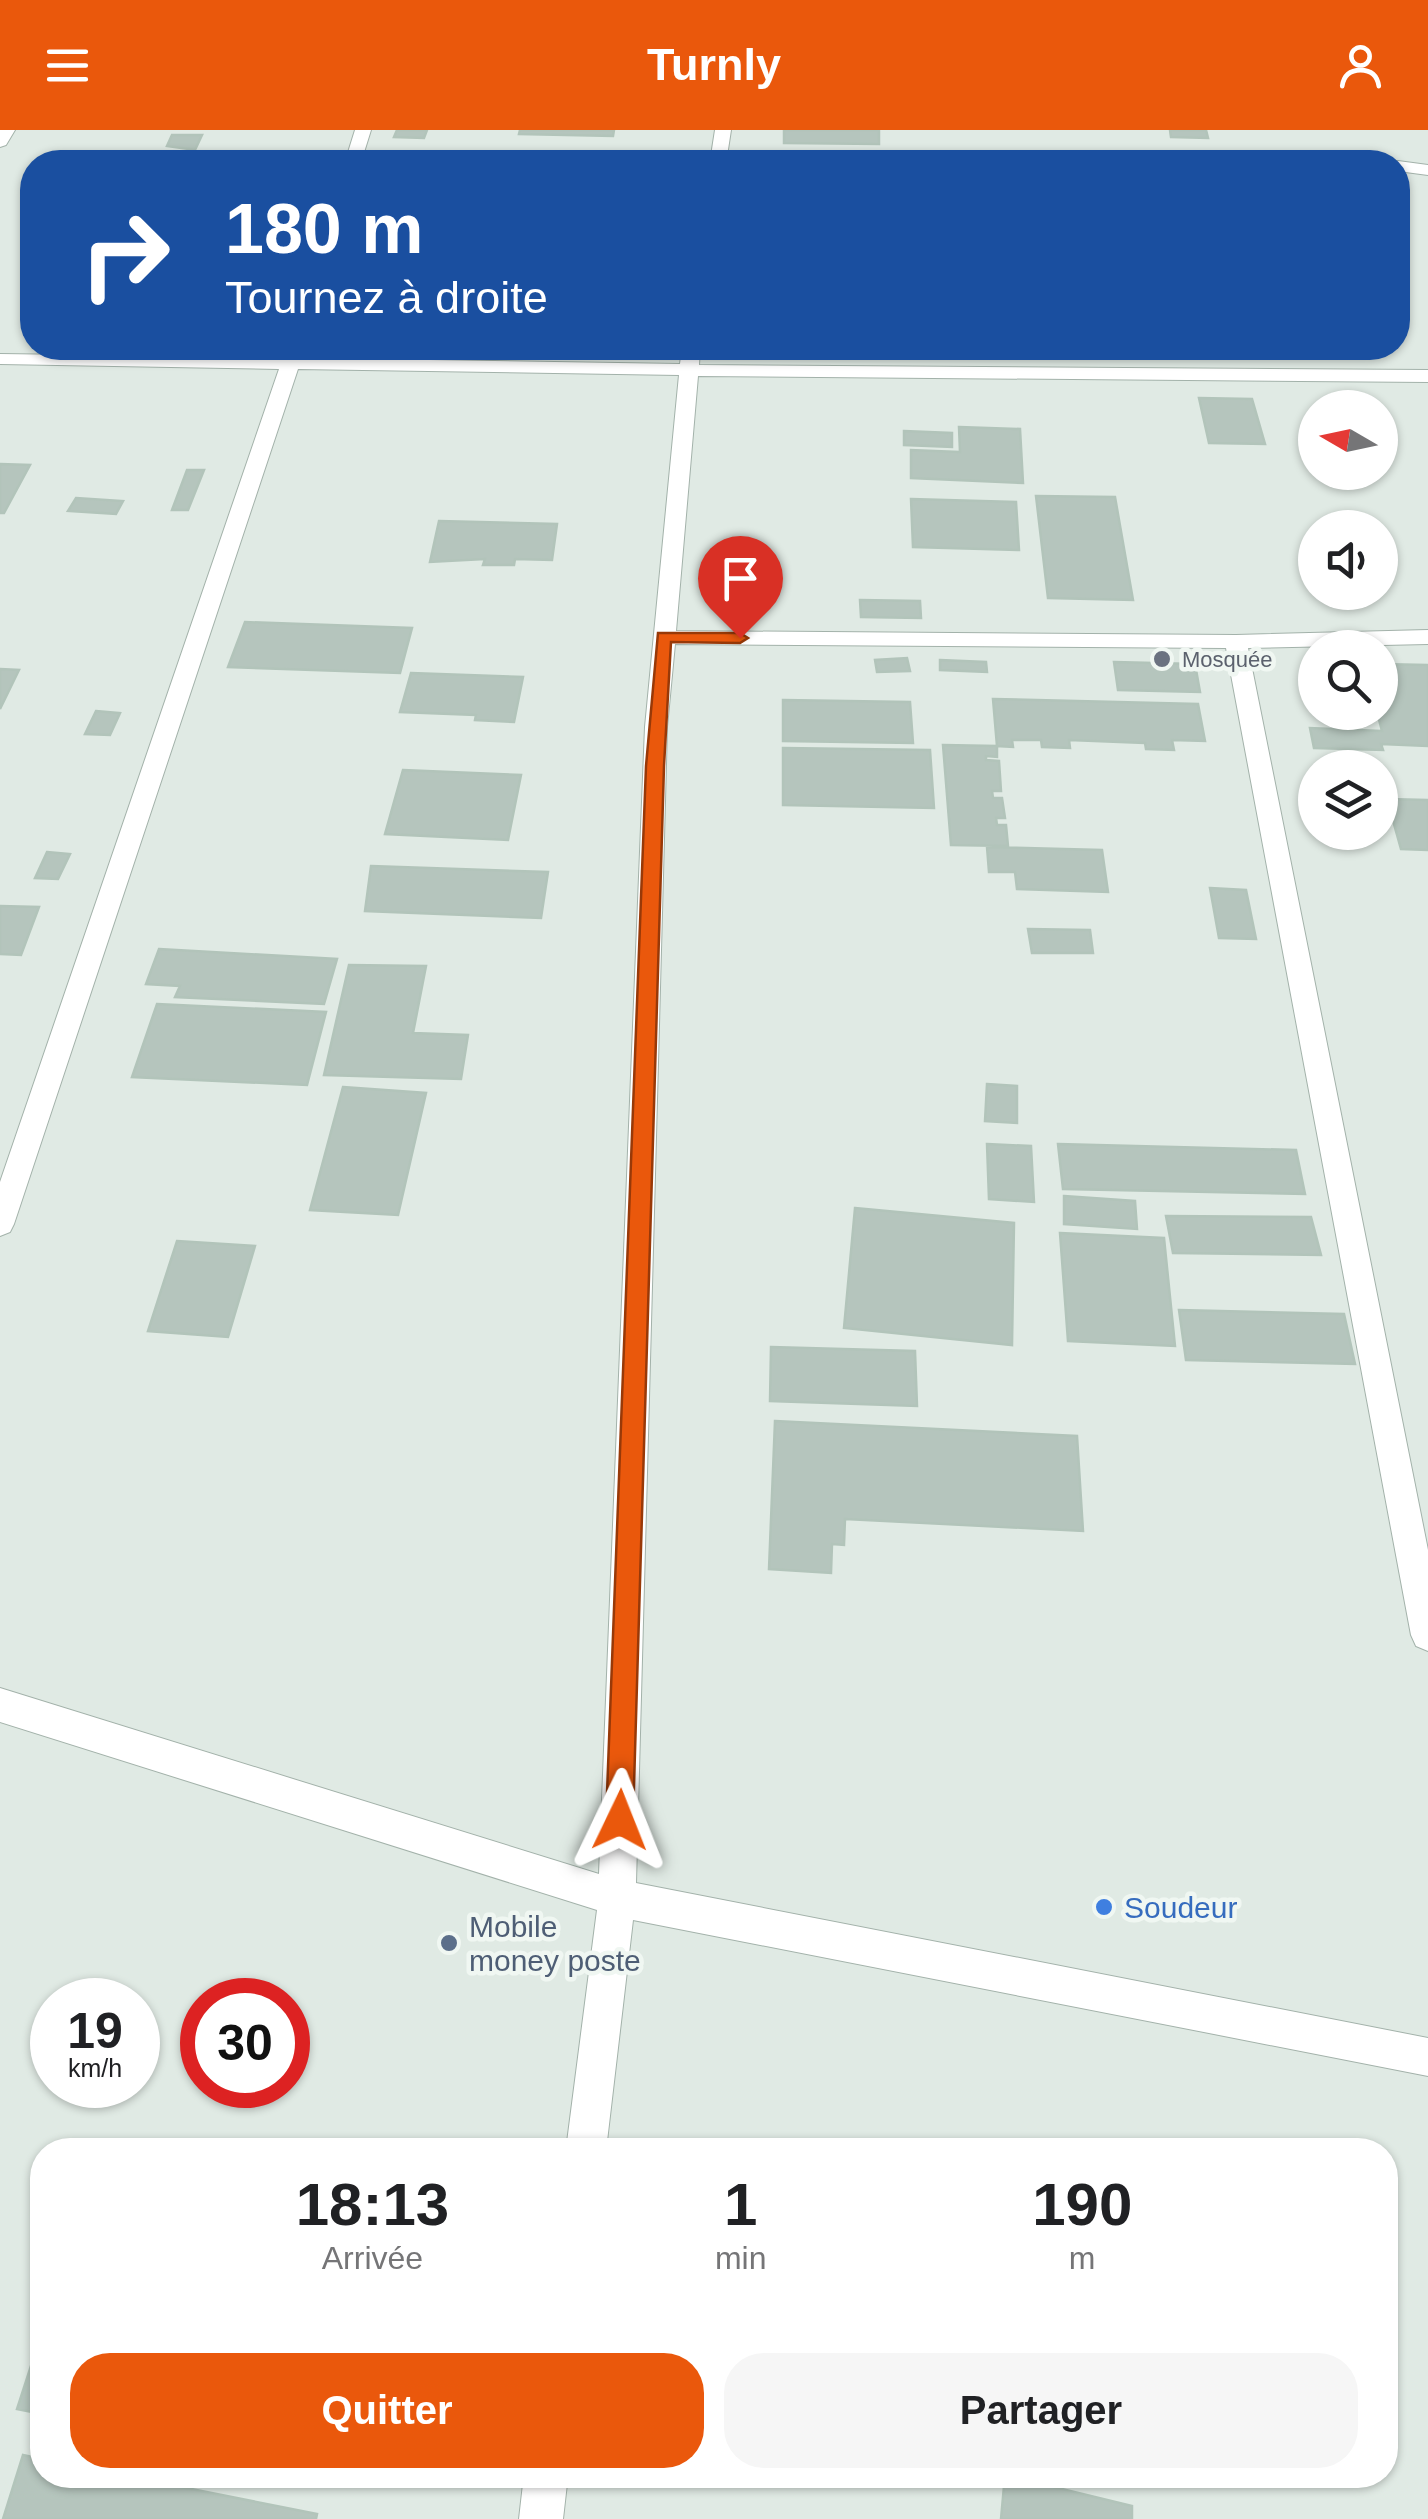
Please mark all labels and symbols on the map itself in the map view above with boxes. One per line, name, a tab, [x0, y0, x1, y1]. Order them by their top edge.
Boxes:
north arrow	[1298, 390, 1398, 490]
pin	[698, 536, 783, 639]
place label: Mosquée	[1182, 647, 1273, 672]
marker: Mosquée	[1151, 648, 1173, 670]
position arrow	[568, 1768, 672, 1872]
place label: Soudeur	[1124, 1891, 1237, 1924]
marker: Soudeur	[1093, 1896, 1115, 1918]
place label: Mobile money poste	[469, 1910, 641, 1977]
marker: Mobile money poste	[438, 1932, 460, 1954]
speed limit sign: 30	[180, 1978, 310, 2108]

